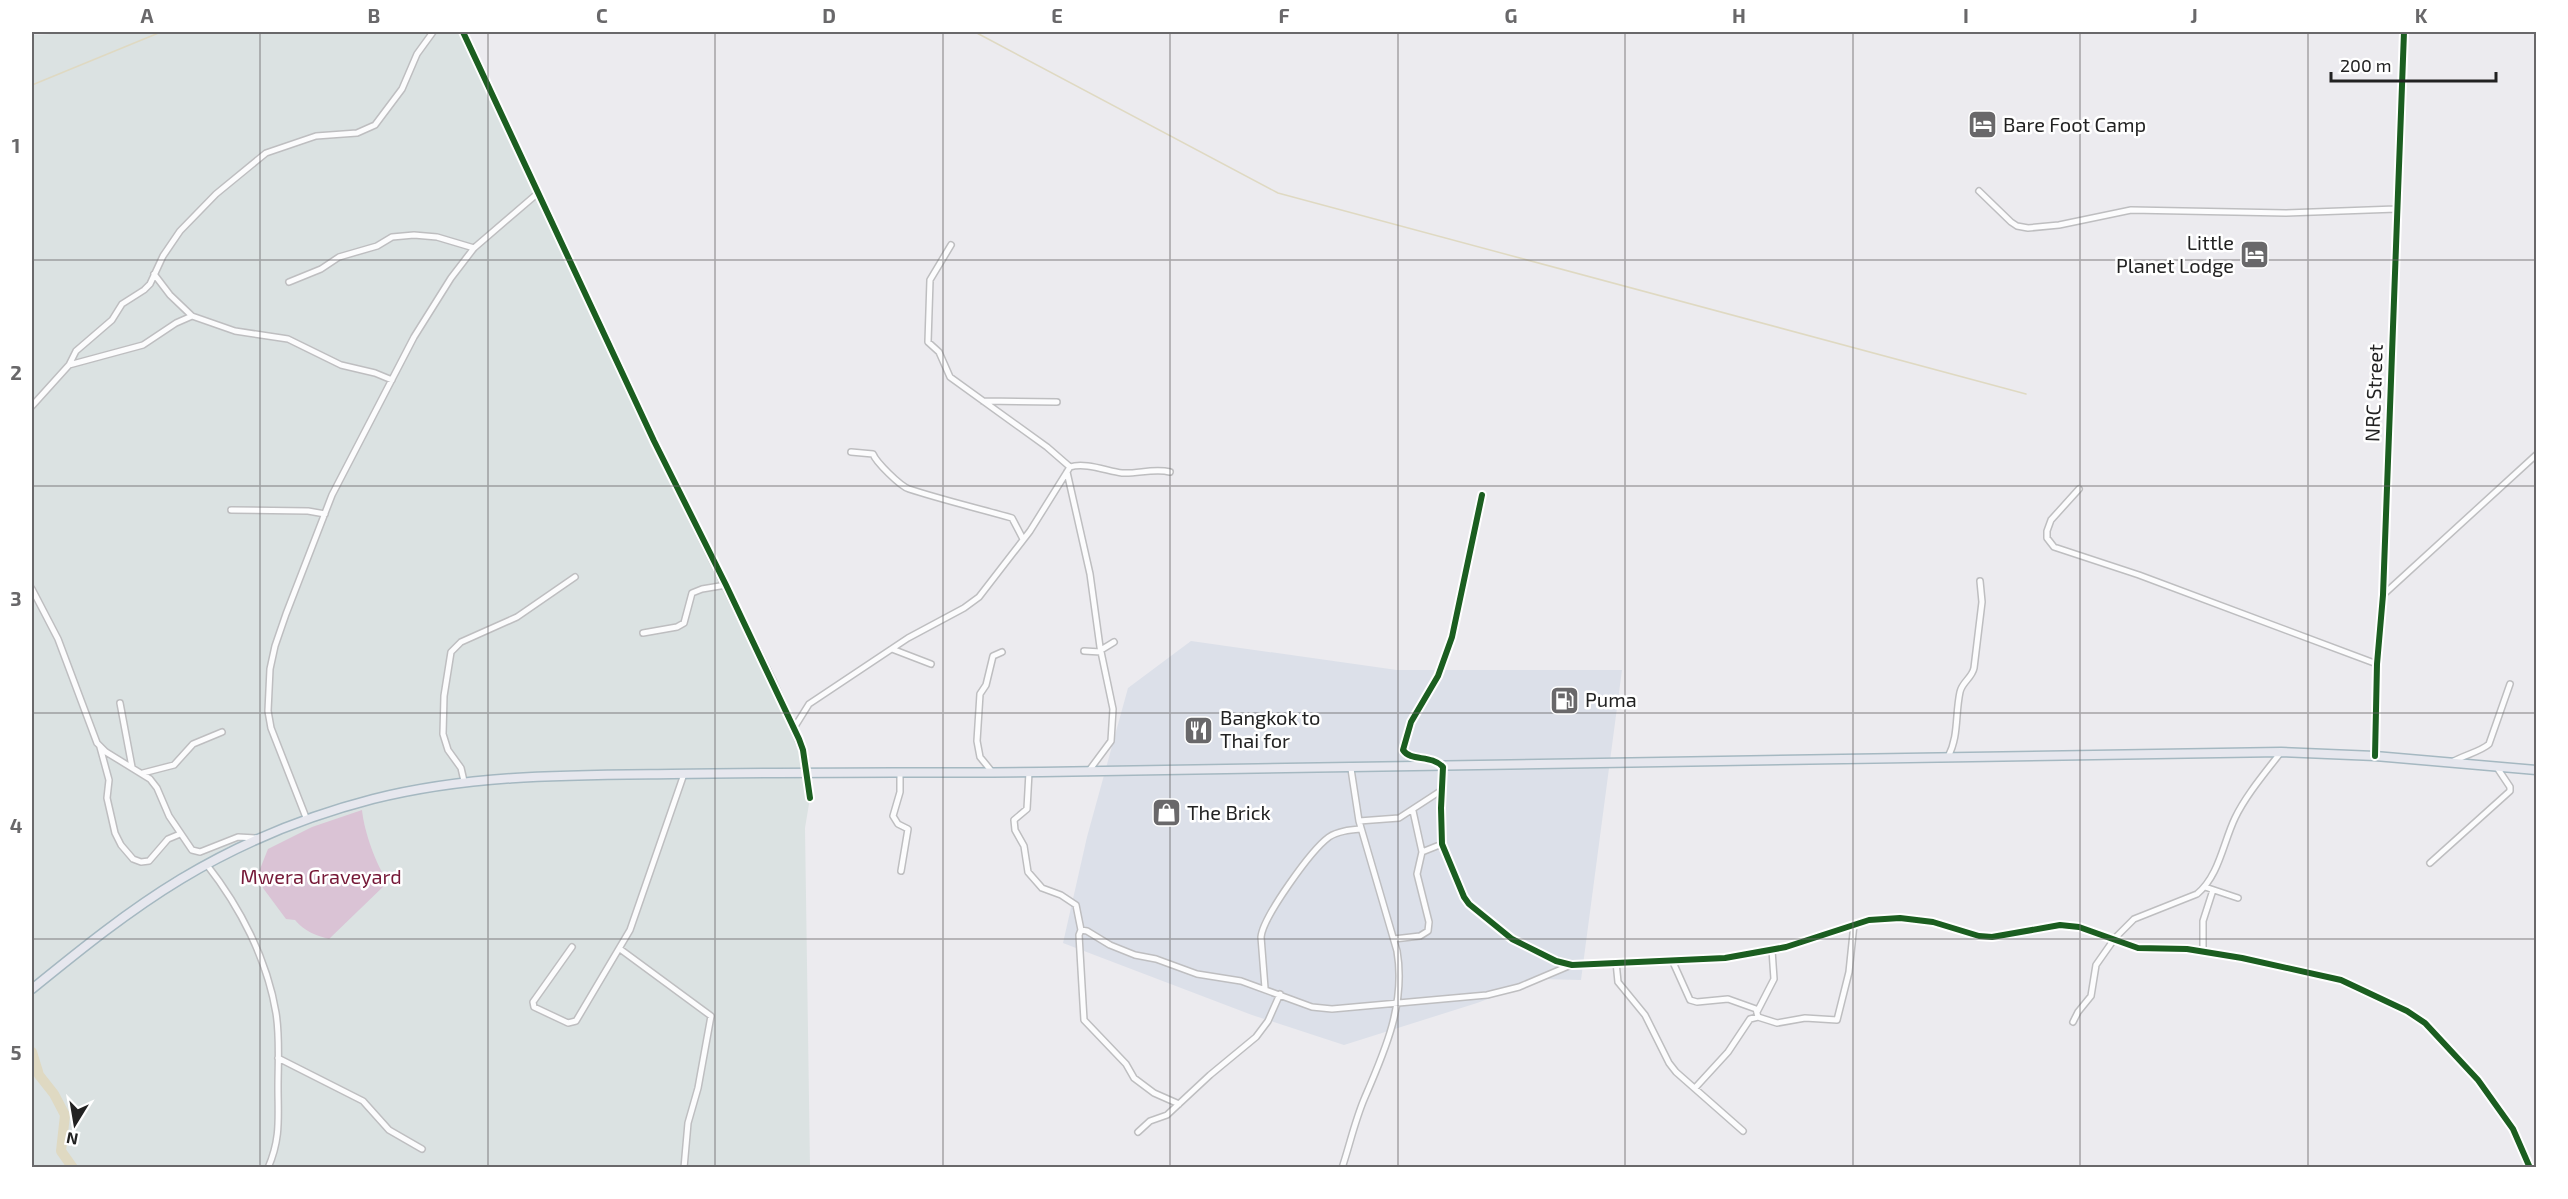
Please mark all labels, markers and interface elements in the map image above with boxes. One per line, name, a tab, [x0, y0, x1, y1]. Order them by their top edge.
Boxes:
text: A	[140, 3, 154, 27]
text: B	[368, 3, 380, 27]
text: C	[596, 3, 608, 27]
text: D	[822, 3, 836, 27]
text: E	[1051, 3, 1063, 27]
text: F	[1278, 3, 1290, 27]
text: G	[1505, 3, 1517, 27]
text: H	[1732, 3, 1746, 27]
text: I	[1963, 3, 1969, 27]
text: J	[2190, 3, 2198, 27]
text: K	[2415, 3, 2428, 27]
scale bar	[2331, 45, 2496, 83]
text: 200 m	[2340, 54, 2392, 76]
hotel icon: Bare Foot Camp	[1966, 109, 1998, 141]
place label: Bare Foot Camp	[2003, 112, 2146, 136]
text: 1	[12, 133, 20, 157]
place label: Little Planet Lodge	[2116, 230, 2234, 277]
hotel icon: Little Planet Lodge	[2239, 238, 2271, 270]
street label: NRC Street	[2359, 343, 2387, 442]
text: 2	[10, 360, 22, 384]
text: 3	[10, 586, 22, 610]
fuel station icon: Puma	[1548, 684, 1580, 716]
place label: Puma	[1585, 687, 1637, 711]
place label: Bangkok to Thai for	[1220, 705, 1320, 752]
restaurant icon: Bangkok to Thai for	[1183, 714, 1215, 746]
shop icon: The Brick	[1150, 797, 1182, 829]
place label: The Brick	[1187, 800, 1271, 824]
text: 4	[10, 813, 23, 837]
park label: Mwera Graveyard	[240, 864, 402, 888]
text: 5	[10, 1040, 22, 1064]
north arrow	[45, 1094, 105, 1154]
text: N	[65, 1129, 80, 1150]

